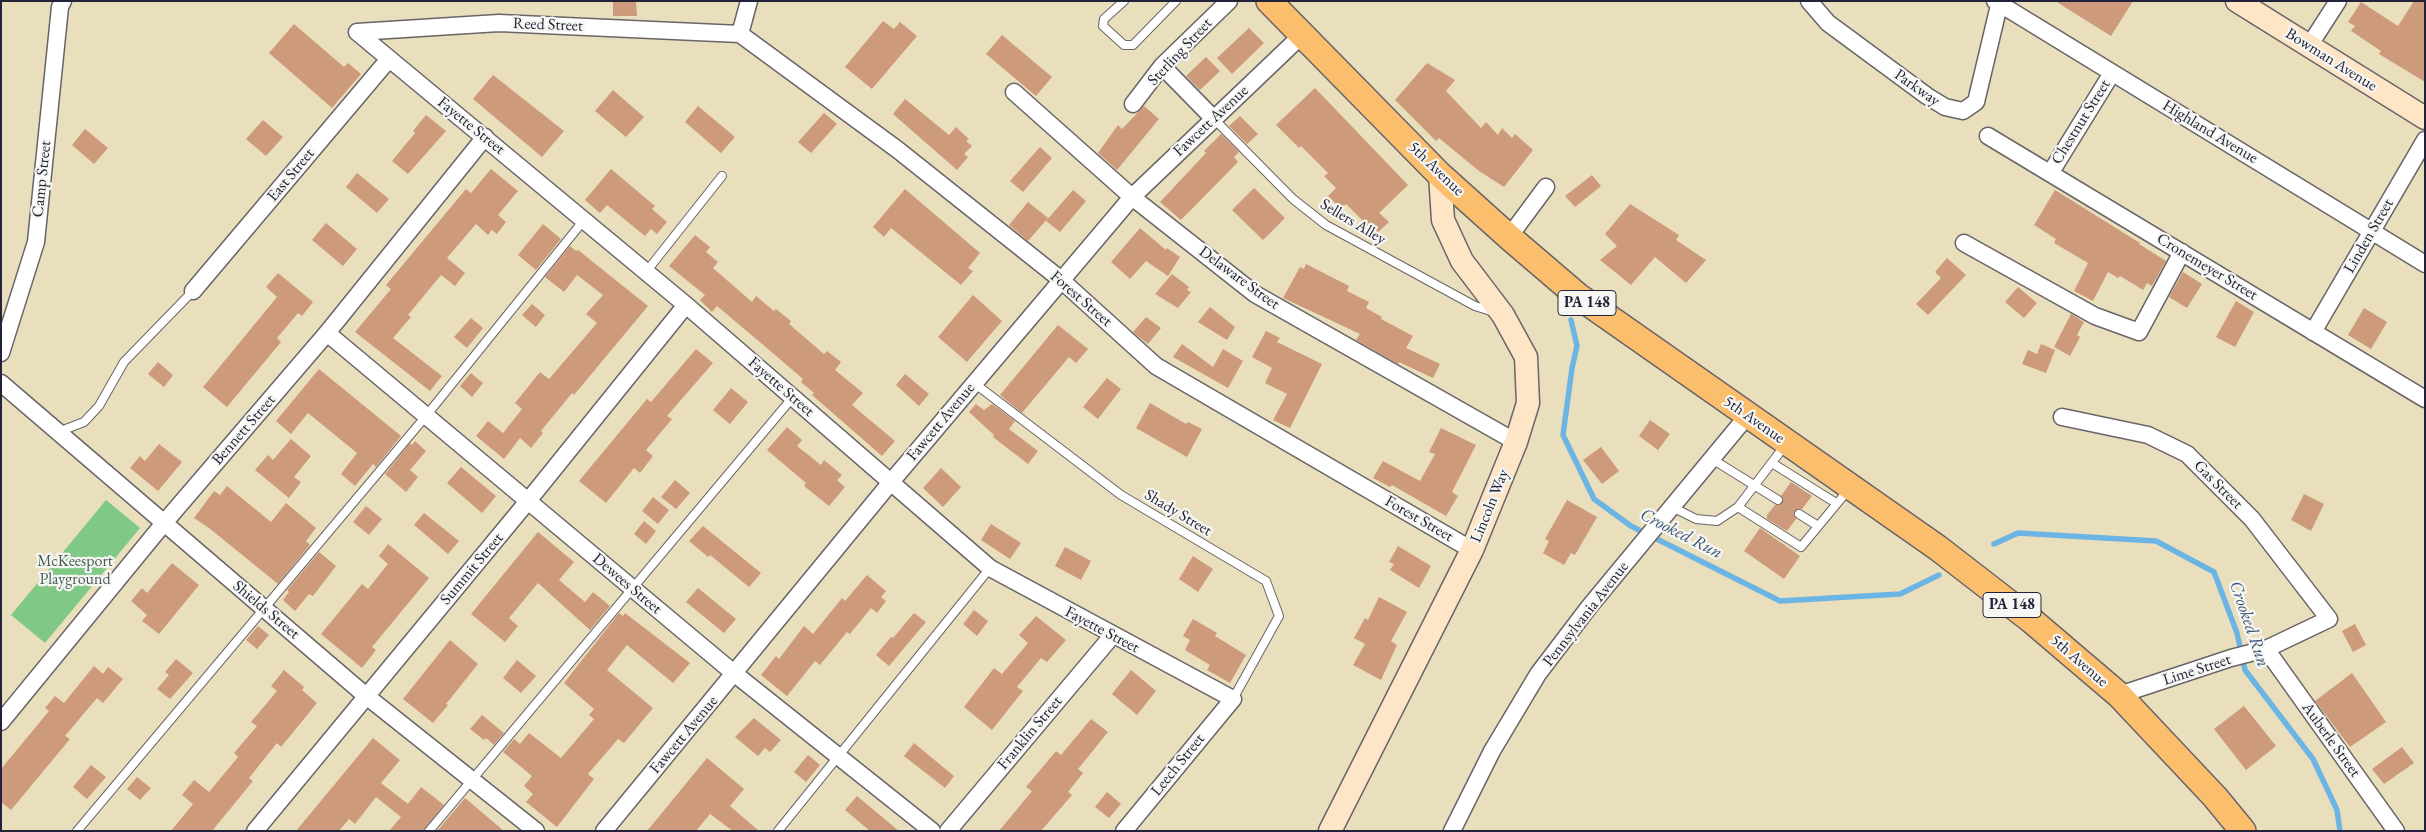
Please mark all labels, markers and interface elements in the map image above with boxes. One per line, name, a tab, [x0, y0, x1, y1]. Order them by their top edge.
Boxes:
street label: Reed Street	[513, 14, 583, 36]
street label: Sterling Street	[1144, 14, 1216, 90]
street label: Bowman Avenue	[2282, 24, 2380, 96]
street label: Parkway	[1891, 65, 1943, 111]
street label: Chestnut Street	[2047, 76, 2115, 168]
street label: Fawcett Avenue	[1169, 81, 1253, 161]
street label: Fayette Street	[433, 93, 509, 159]
street label: Highland Avenue	[2159, 96, 2261, 168]
street label: 5th Avenue	[1404, 138, 1468, 200]
street label: Camp Street	[28, 140, 56, 218]
street label: East Street	[263, 144, 319, 206]
street label: Sellers Alley	[1317, 195, 1389, 249]
street label: Linden Street	[2340, 195, 2398, 277]
street label: Cronemeyer Street	[2153, 229, 2261, 305]
street label: Delaware Street	[1195, 242, 1283, 314]
street label: Forest Street	[1046, 267, 1116, 331]
road number: PA 148	[1558, 290, 1616, 316]
street label: Fayette Street	[744, 353, 818, 421]
street label: Fawcett Avenue	[903, 379, 979, 465]
street label: Bennett Street	[208, 391, 280, 469]
street label: 5th Avenue	[1720, 392, 1788, 448]
street label: Gas Street	[2189, 456, 2247, 514]
street label: Lincoln Way	[1467, 467, 1513, 545]
street label: Shady Street	[1141, 485, 1215, 541]
street label: Forest Street	[1381, 492, 1457, 546]
water label: Crooked Run	[1636, 504, 1726, 564]
street label: Summit Street	[436, 529, 508, 609]
street label: Dewees Street	[588, 549, 666, 619]
park label: McKeesport Playground	[37, 552, 113, 590]
street label: Pennsylvania Avenue	[1539, 558, 1633, 670]
street label: Shields Street	[229, 577, 303, 643]
water label: Crooked Run	[2224, 578, 2274, 670]
road number: PA 148	[1983, 592, 2041, 618]
street label: Fayette Street	[1062, 602, 1142, 658]
street label: 5th Avenue	[2046, 631, 2112, 691]
street label: Lime Street	[2161, 650, 2233, 690]
street label: Fawcett Avenue	[646, 692, 722, 778]
street label: Franklin Street	[994, 692, 1066, 774]
street label: Auberle Street	[2297, 699, 2365, 781]
street label: Leech Street	[1147, 730, 1209, 800]

